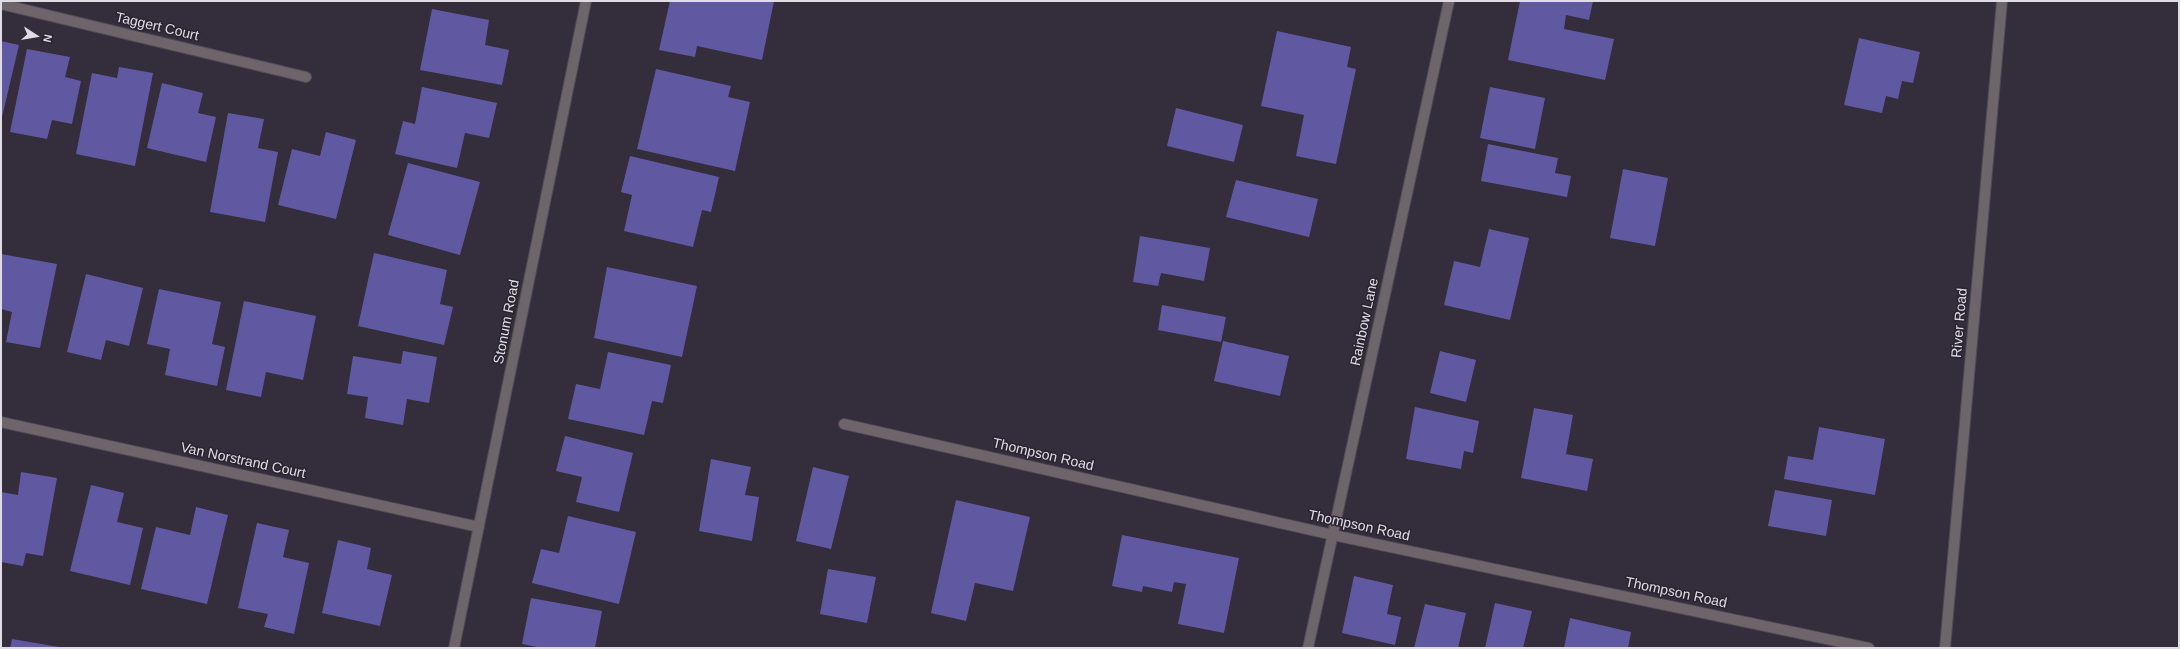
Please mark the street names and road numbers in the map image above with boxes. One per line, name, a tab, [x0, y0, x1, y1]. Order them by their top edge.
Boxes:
street label: Taggert Court	[114, 9, 200, 45]
street label: Rainbow Lane	[1347, 276, 1383, 368]
street label: Stonum Road	[491, 278, 523, 366]
street label: River Road	[1949, 287, 1971, 359]
street label: Thompson Road	[991, 435, 1095, 475]
street label: Van Norstrand Court	[179, 440, 307, 482]
street label: Thompson Road	[1307, 507, 1411, 545]
street label: Thompson Road	[1624, 574, 1728, 612]

